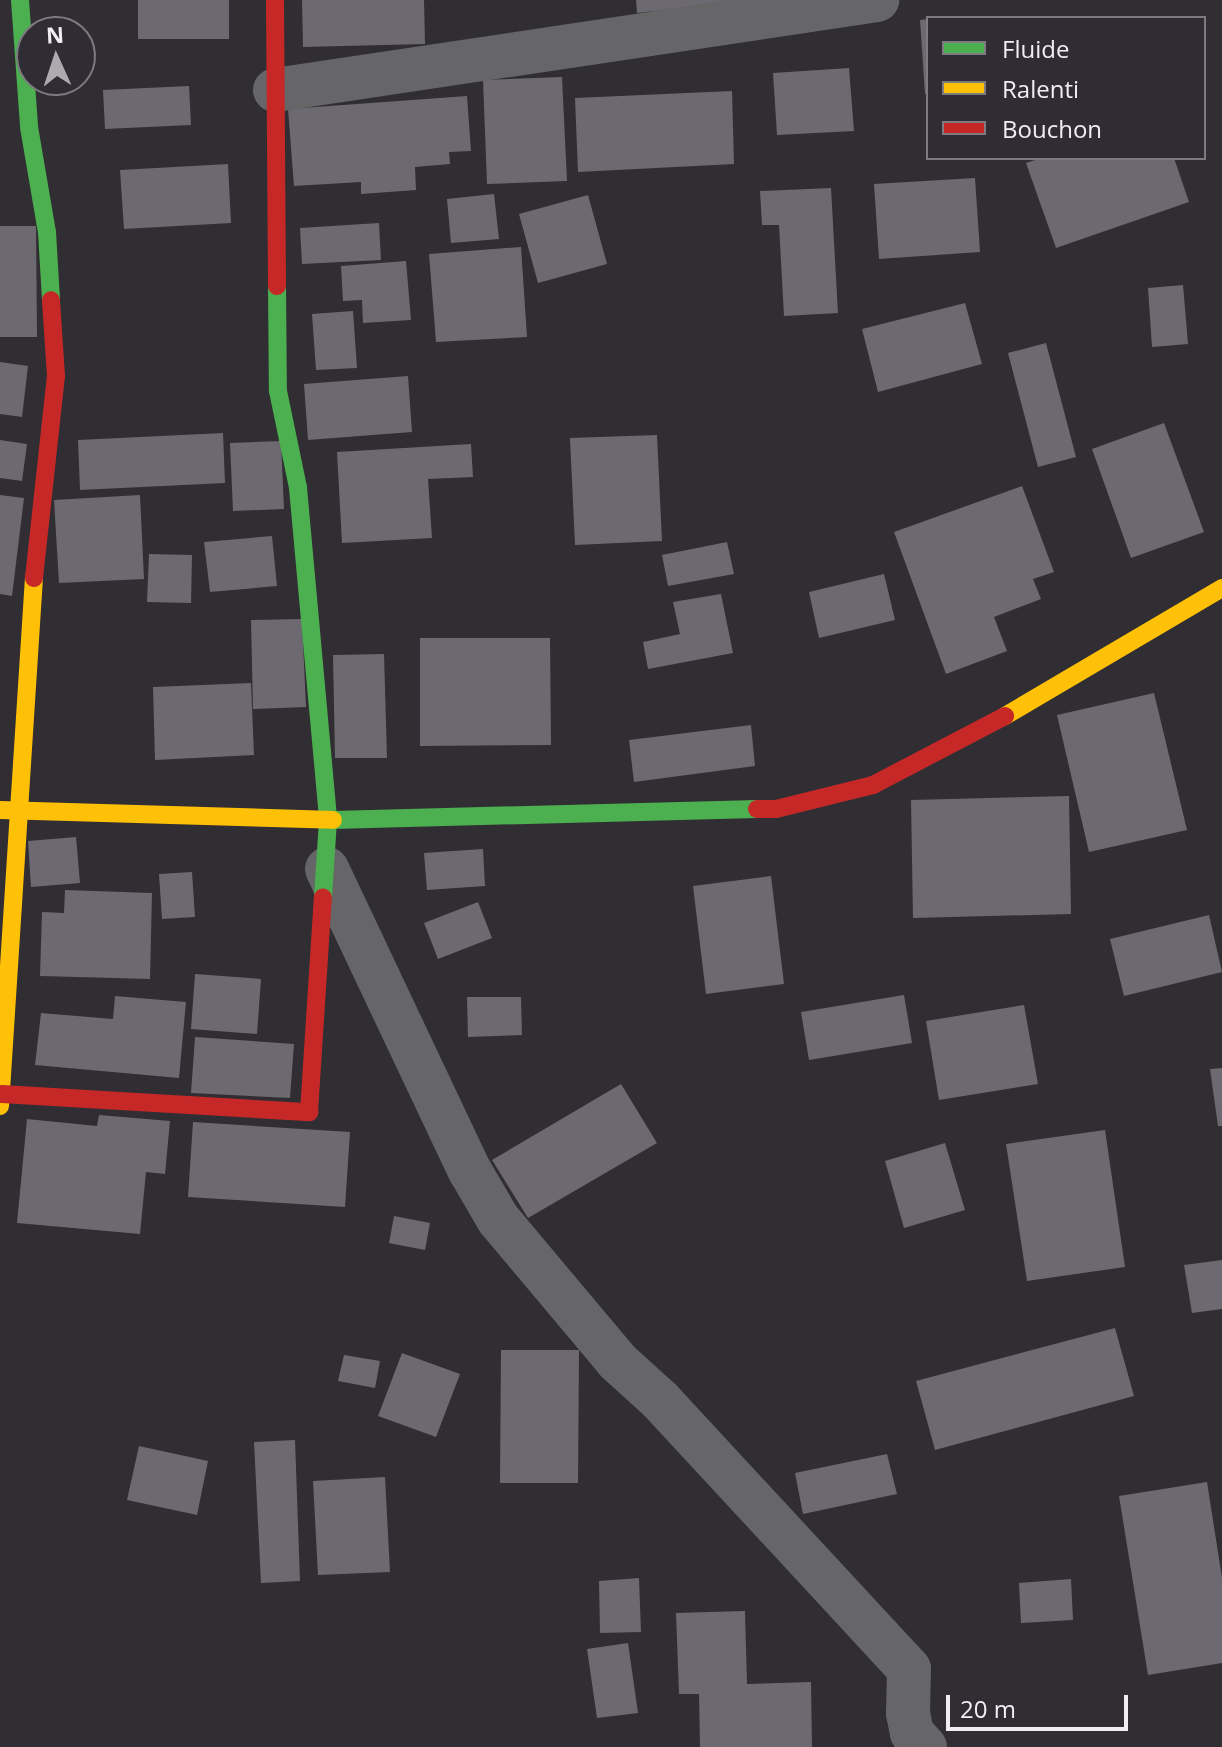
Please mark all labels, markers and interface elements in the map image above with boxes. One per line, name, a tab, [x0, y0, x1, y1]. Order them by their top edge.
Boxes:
north arrow	[16, 16, 96, 96]
legend	[926, 16, 1206, 160]
text: N	[45, 19, 65, 49]
text: Fluide	[1002, 32, 1069, 65]
text: Ralenti	[1002, 72, 1079, 105]
text: Bouchon	[1002, 112, 1102, 145]
scale bar	[950, 1679, 1132, 1729]
text: 20 m	[960, 1692, 1016, 1725]

